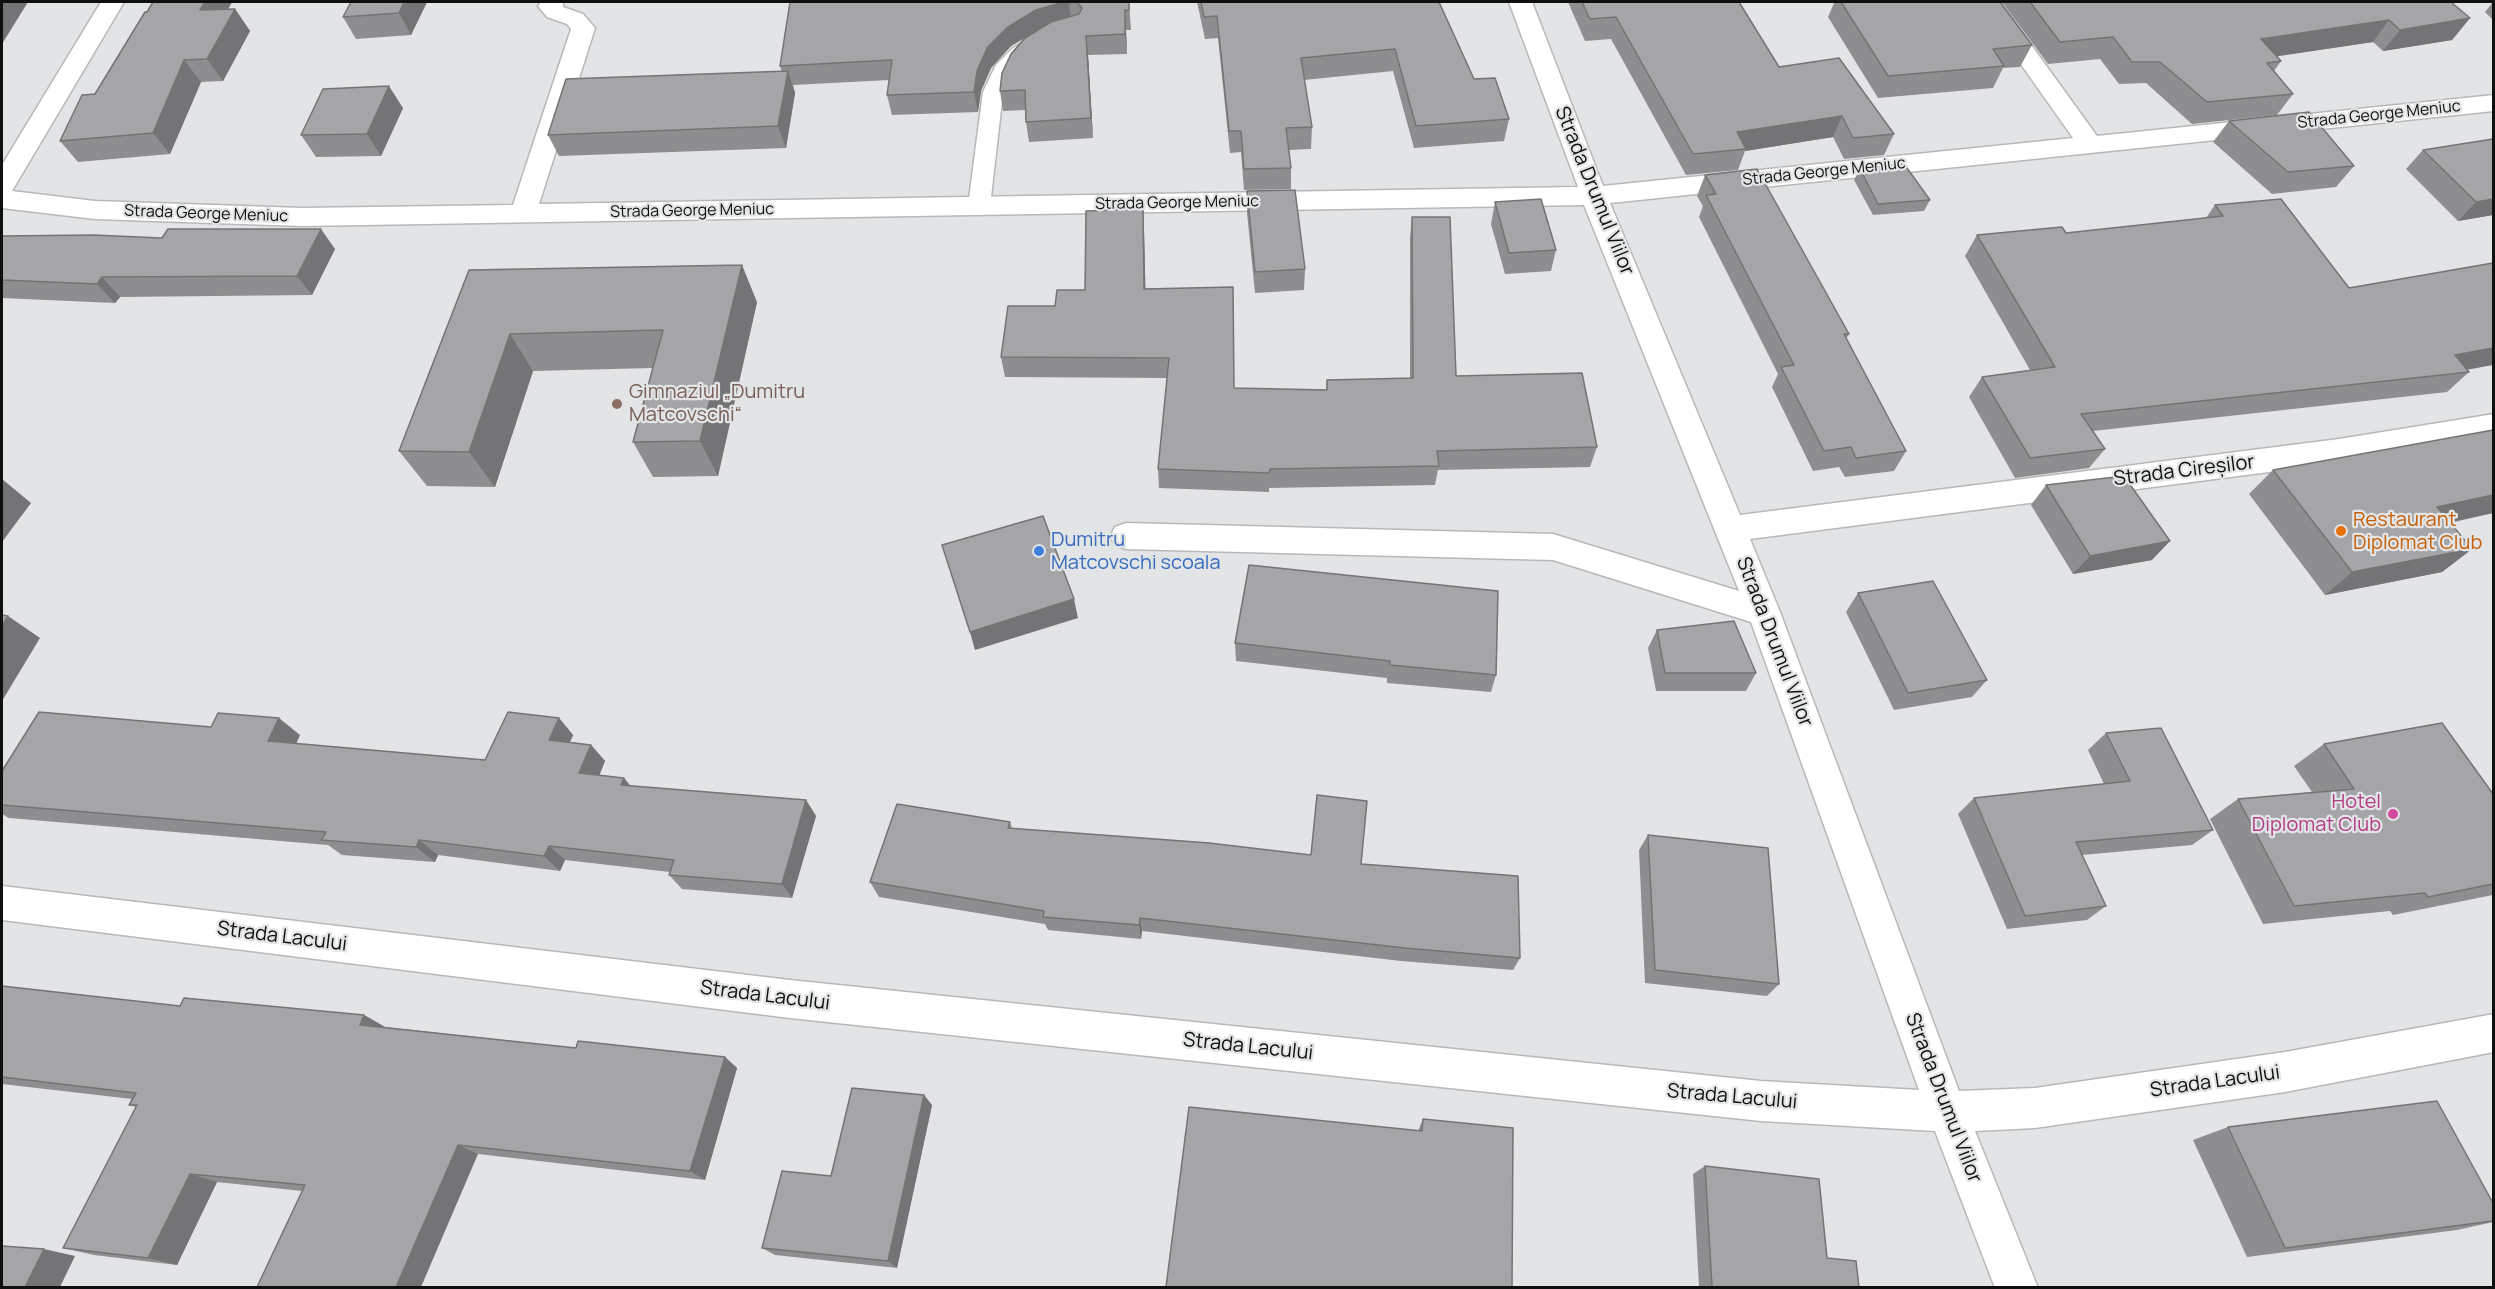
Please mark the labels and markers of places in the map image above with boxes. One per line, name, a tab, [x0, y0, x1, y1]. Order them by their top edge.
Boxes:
place label: Gimnaziul „Dumitru Matcovschi“	[629, 380, 805, 427]
marker: Gimnaziul „Dumitru Matcovschi“	[610, 397, 624, 411]
place label: Restaurant Diplomat Club	[2353, 508, 2482, 555]
marker: Restaurant Diplomat Club	[2334, 524, 2348, 538]
place label: Dumitru Matcovschi scoala	[1051, 528, 1221, 575]
marker: Dumitru Matcovschi scoala	[1032, 544, 1046, 558]
place label: Hotel Diplomat Club	[2252, 790, 2381, 837]
marker: Hotel Diplomat Club	[2386, 807, 2400, 821]

